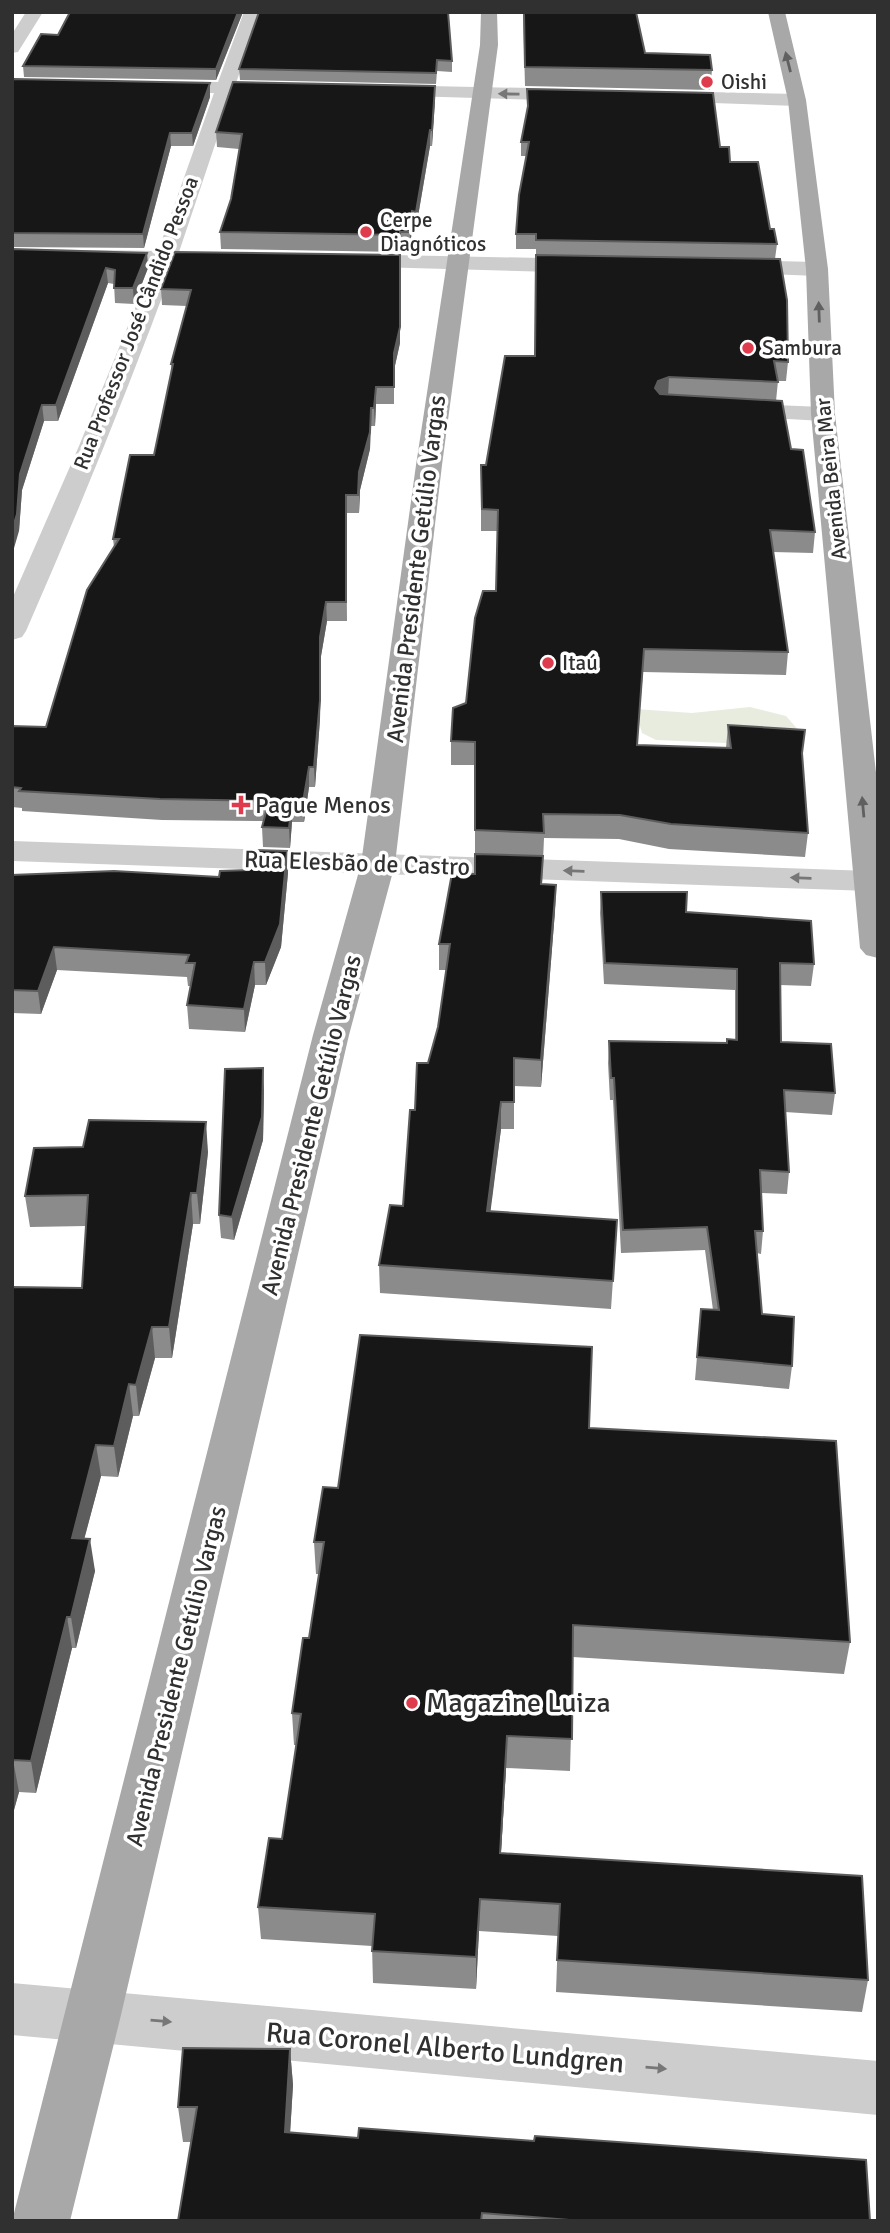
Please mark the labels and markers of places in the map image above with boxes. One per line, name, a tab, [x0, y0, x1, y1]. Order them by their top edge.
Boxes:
place label: Oishi	[721, 69, 767, 95]
marker: Oishi	[699, 74, 715, 90]
place label: Cerpe Diagnóticos	[380, 207, 486, 257]
marker: Cerpe Diagnóticos	[358, 224, 374, 240]
place label: Sambura	[762, 335, 842, 361]
marker: Sambura	[740, 340, 756, 356]
place label: Itaú	[562, 650, 598, 676]
marker: Itaú	[540, 655, 556, 671]
place label: Pague Menos	[255, 790, 391, 820]
marker: Pague Menos	[233, 797, 249, 813]
place label: Magazine Luiza	[426, 1686, 611, 1720]
marker: Magazine Luiza	[404, 1695, 420, 1711]

